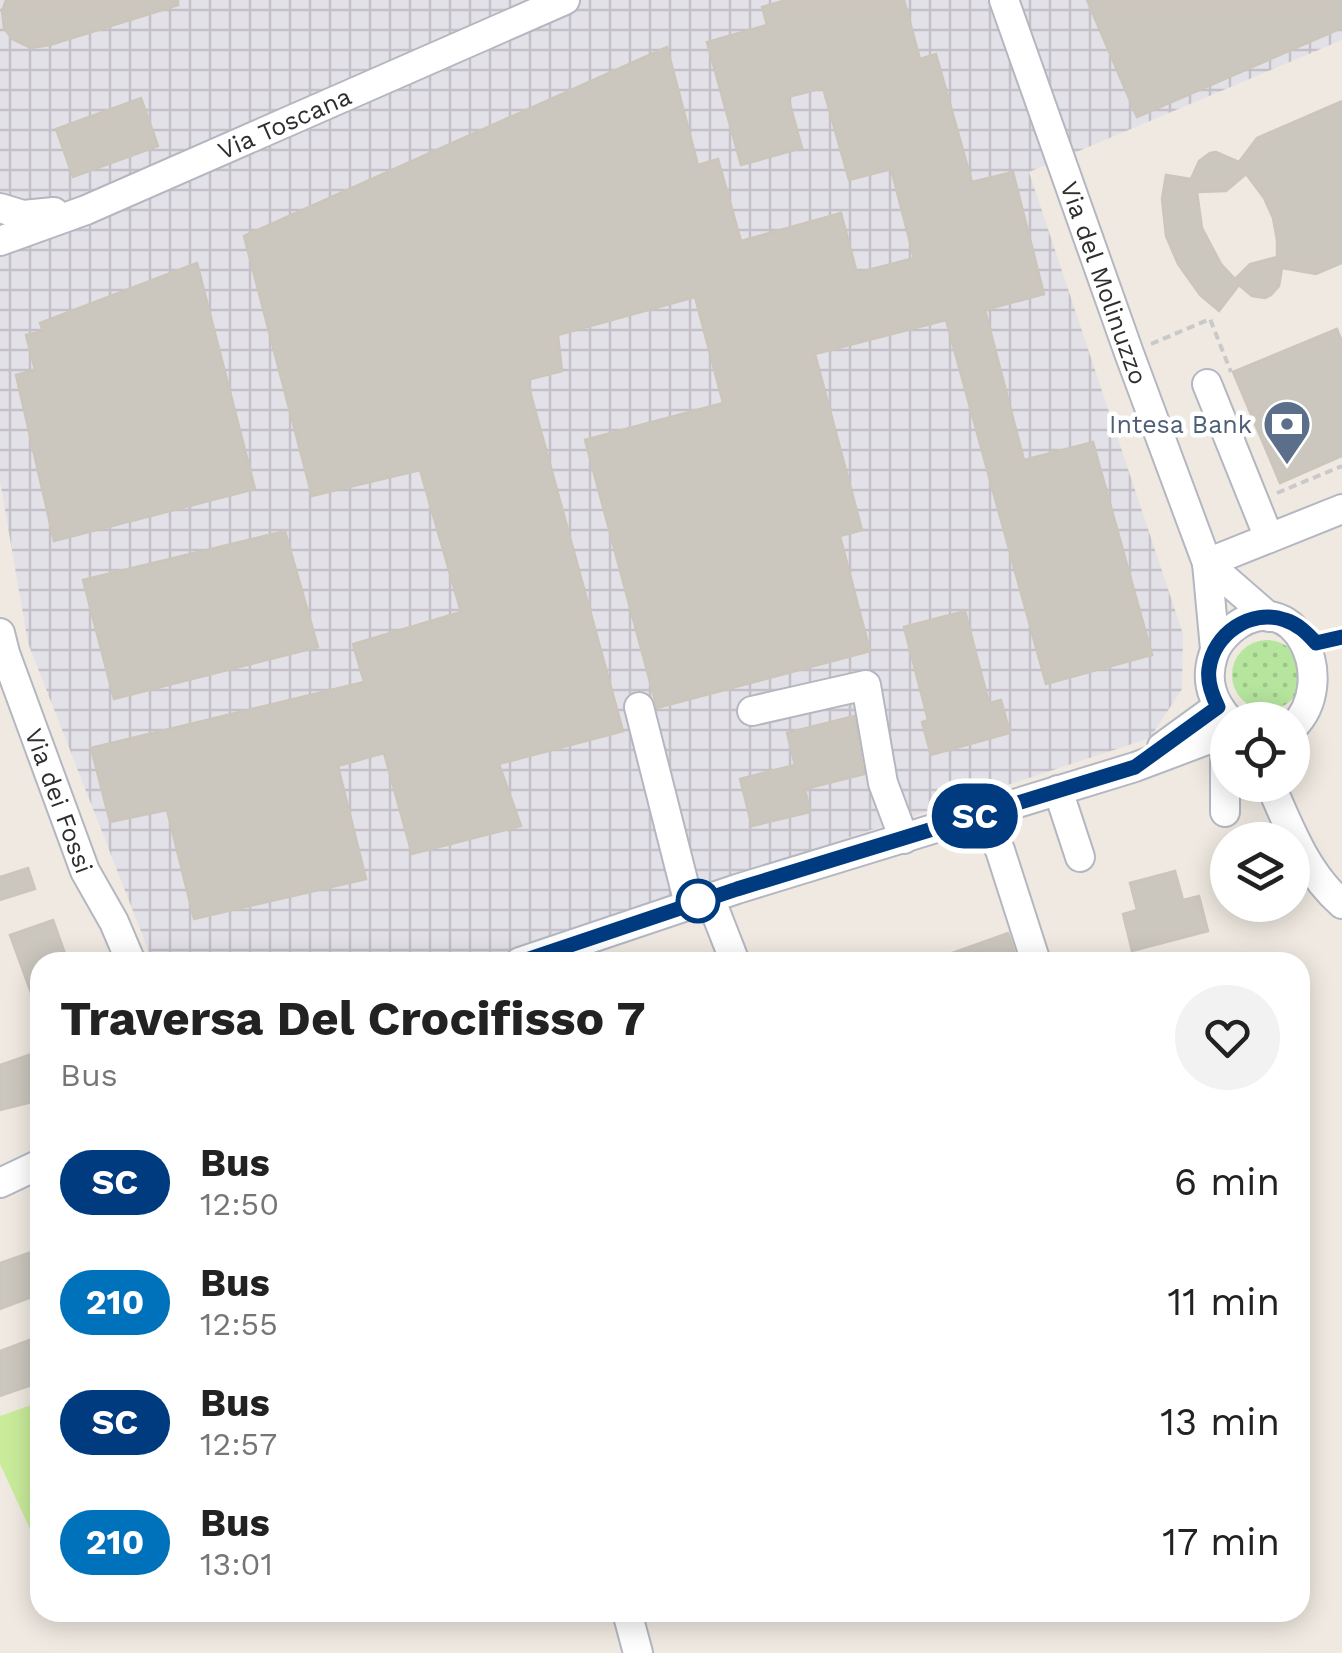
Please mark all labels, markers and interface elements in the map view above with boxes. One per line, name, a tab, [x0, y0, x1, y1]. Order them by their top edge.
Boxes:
street label: Via Toscana	[213, 82, 356, 165]
street label: Via del Molinuzzo	[1054, 178, 1153, 388]
bank icon: Intesa Bank	[1261, 398, 1313, 466]
place label: Intesa Bank	[1109, 410, 1252, 439]
map controls	[1210, 702, 1310, 922]
button: locate	[1210, 702, 1310, 802]
street label: Via dei Fossi	[19, 724, 99, 877]
line badge: SC	[930, 784, 1020, 848]
text: SC	[952, 795, 998, 837]
button: layers	[1210, 822, 1310, 922]
unlabelled marker	[677, 880, 719, 922]
button: heart	[1175, 985, 1280, 1090]
text: Traversa Del Crocifisso 7	[60, 990, 646, 1047]
text: Bus	[60, 1056, 118, 1094]
text: Bus	[200, 1141, 270, 1185]
text: 6 min	[1174, 1160, 1280, 1204]
text: SC	[92, 1161, 138, 1203]
text: 12:50	[200, 1185, 279, 1223]
text: Bus	[200, 1261, 270, 1305]
text: 11 min	[1168, 1280, 1280, 1324]
text: 210	[86, 1281, 144, 1323]
text: 12:55	[200, 1305, 278, 1343]
text: Bus	[200, 1381, 270, 1425]
text: 13 min	[1160, 1400, 1280, 1444]
text: SC	[92, 1401, 138, 1443]
text: 12:57	[200, 1425, 277, 1463]
text: Bus	[200, 1501, 270, 1545]
text: 17 min	[1162, 1520, 1280, 1564]
text: 210	[86, 1521, 144, 1563]
text: 13:01	[200, 1545, 273, 1583]

